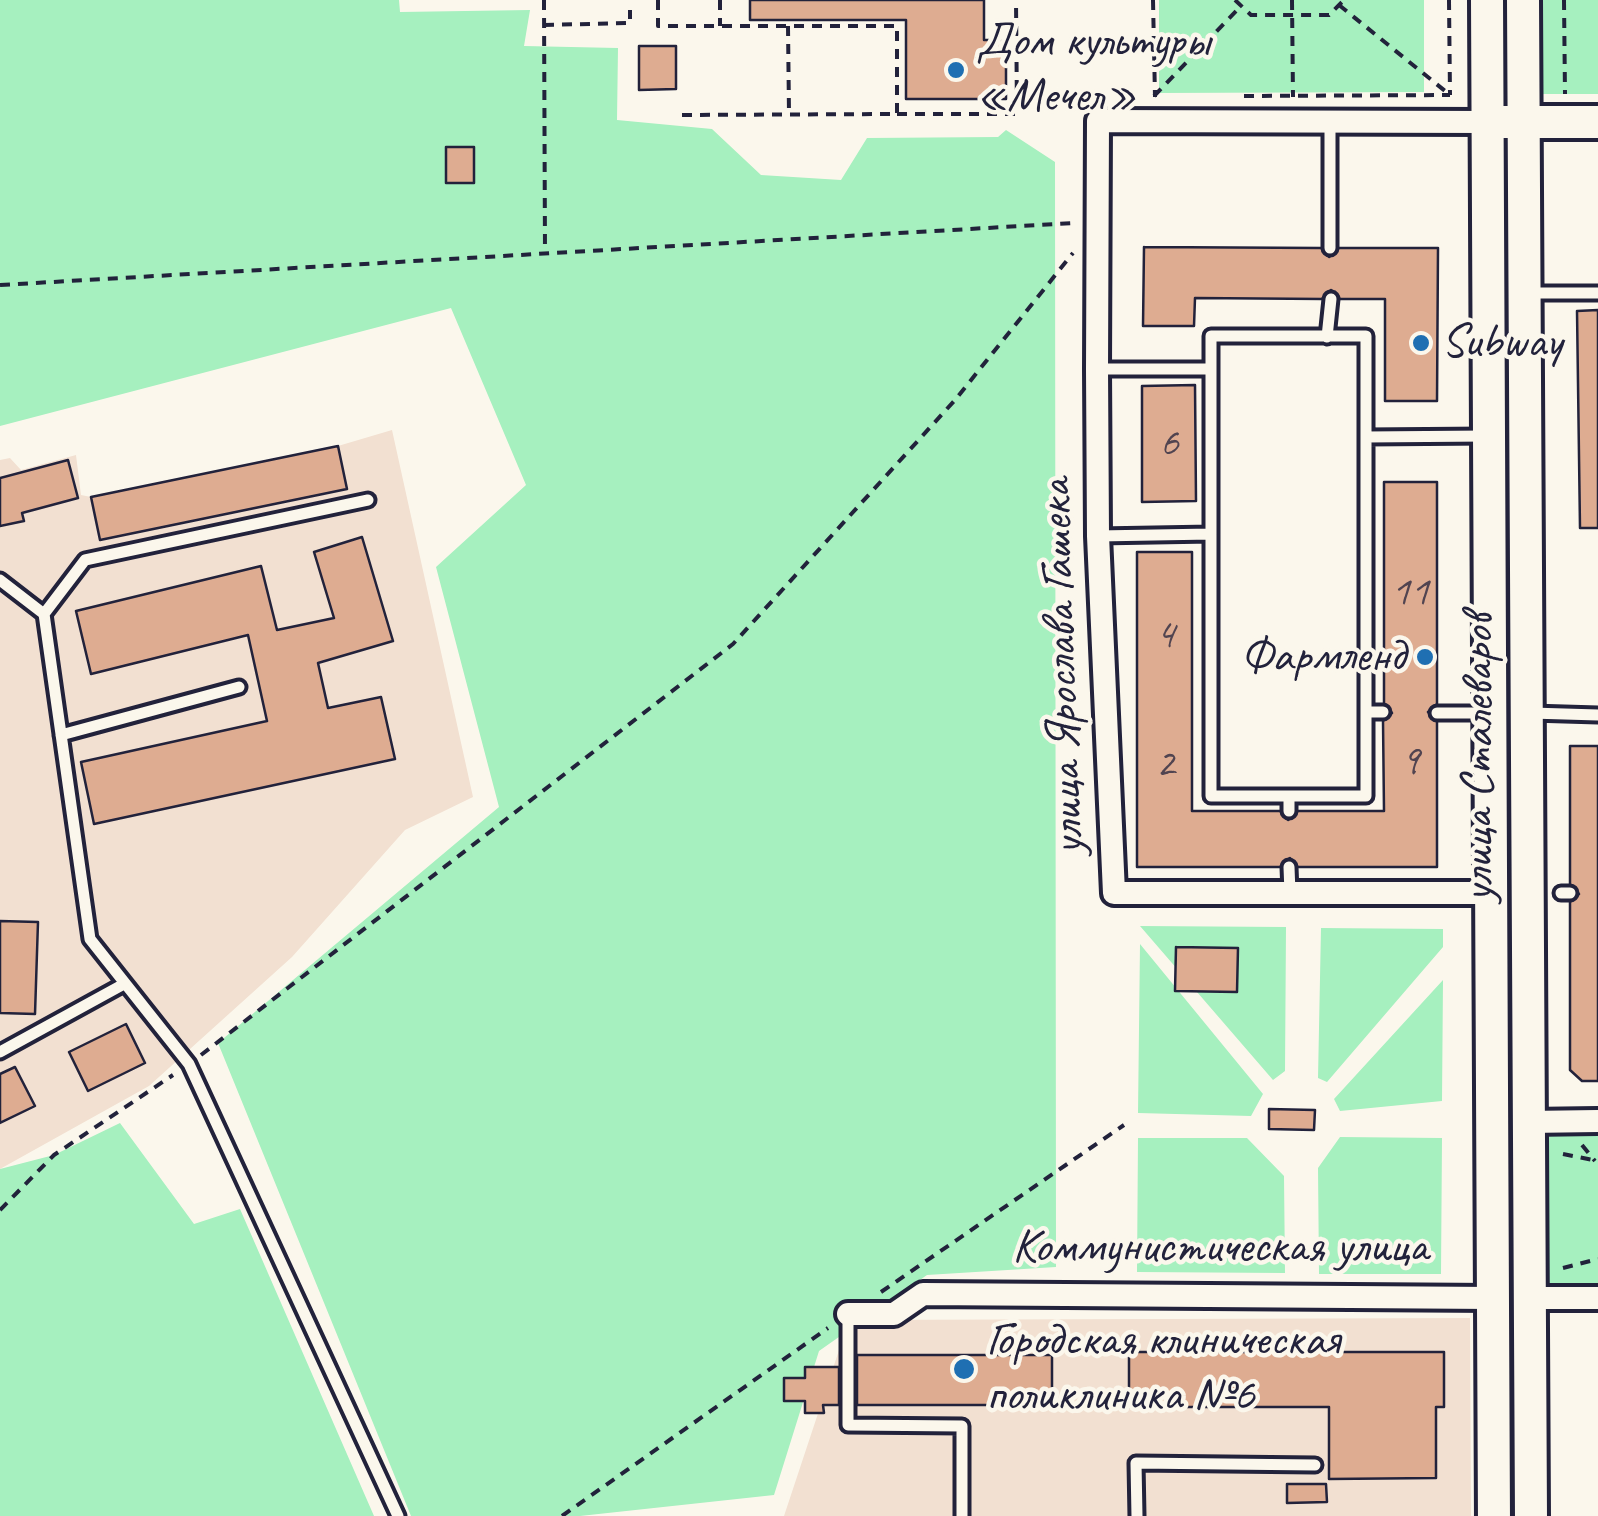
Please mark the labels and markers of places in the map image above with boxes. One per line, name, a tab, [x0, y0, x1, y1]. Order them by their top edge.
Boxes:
place label: Дом культуры «Мечел»	[976, 13, 1210, 126]
marker: Дом культуры «Мечел»	[945, 59, 967, 81]
place label: Subway	[1441, 314, 1562, 372]
marker: Subway	[1410, 332, 1432, 354]
place label: Фармленд	[1241, 628, 1405, 686]
marker: Фармленд	[1414, 646, 1436, 668]
place label: Городская клиническая поликлиника №6	[986, 1312, 1339, 1425]
marker: Городская клиническая поликлиника №6	[951, 1356, 977, 1382]

